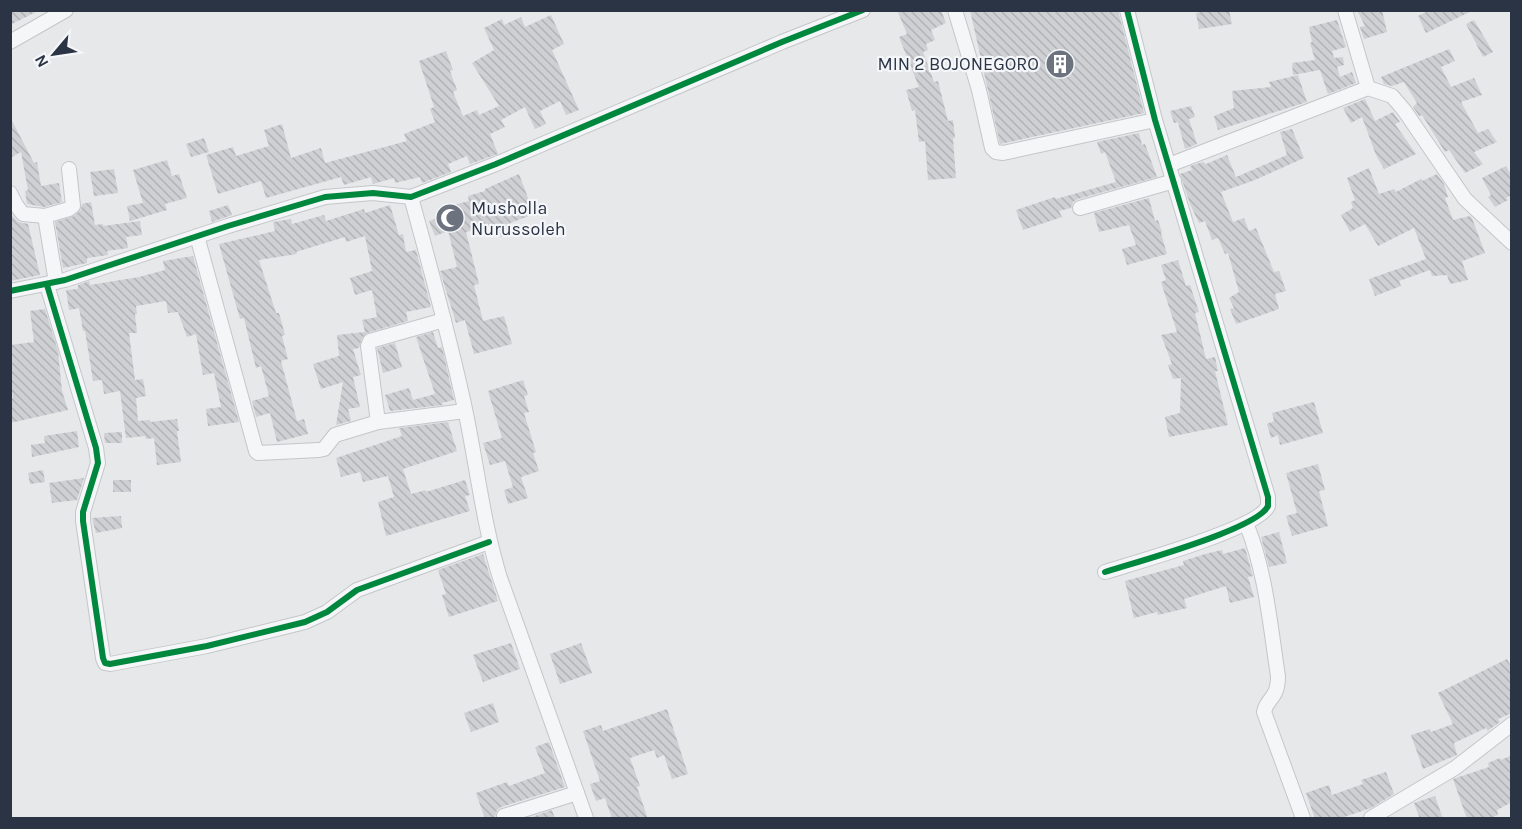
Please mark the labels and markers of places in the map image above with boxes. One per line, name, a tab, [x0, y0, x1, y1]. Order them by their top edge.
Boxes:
building icon: MIN 2 BOJONEGORO	[1044, 48, 1076, 80]
place label: MIN 2 BOJONEGORO	[877, 53, 1039, 75]
place label: Musholla Nurussoleh	[471, 197, 566, 240]
mosque icon: Musholla Nurussoleh	[434, 202, 466, 234]

